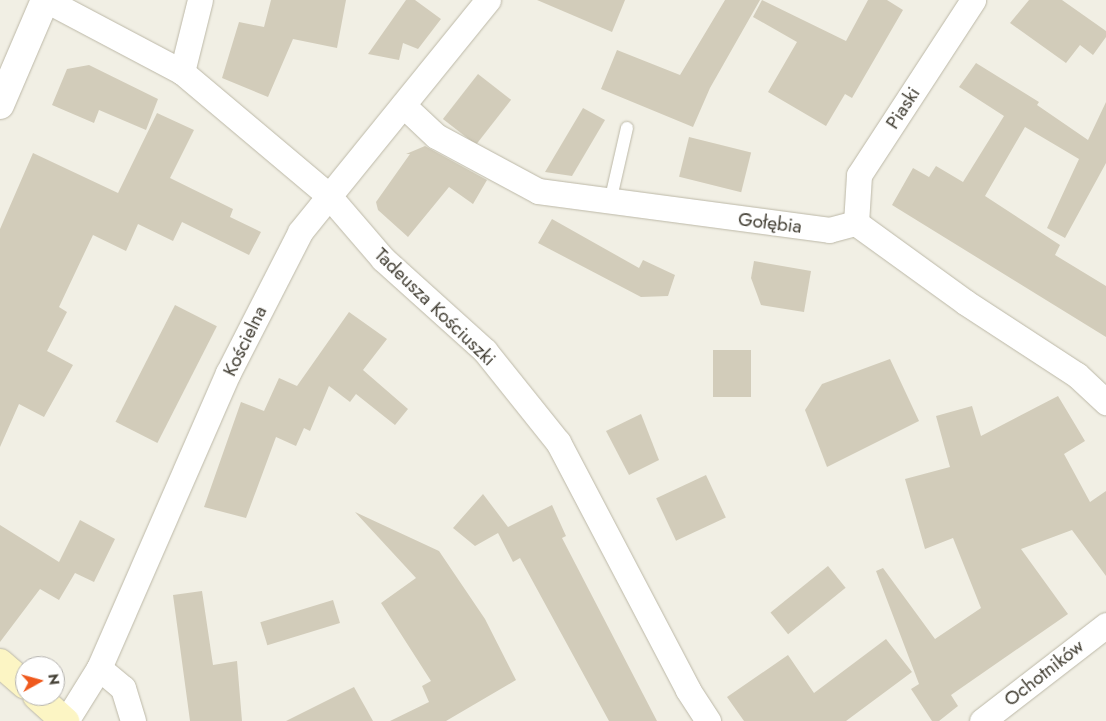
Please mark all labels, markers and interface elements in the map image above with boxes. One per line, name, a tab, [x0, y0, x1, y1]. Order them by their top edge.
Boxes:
street label: Piaski	[881, 83, 925, 133]
street label: Gołębia	[737, 208, 803, 238]
street label: Tadeusza Kościuszki	[370, 243, 500, 371]
street label: Kościelna	[218, 302, 272, 380]
street label: Ochotników	[1000, 635, 1088, 711]
north arrow	[15, 656, 65, 706]
text: N	[43, 673, 64, 686]

